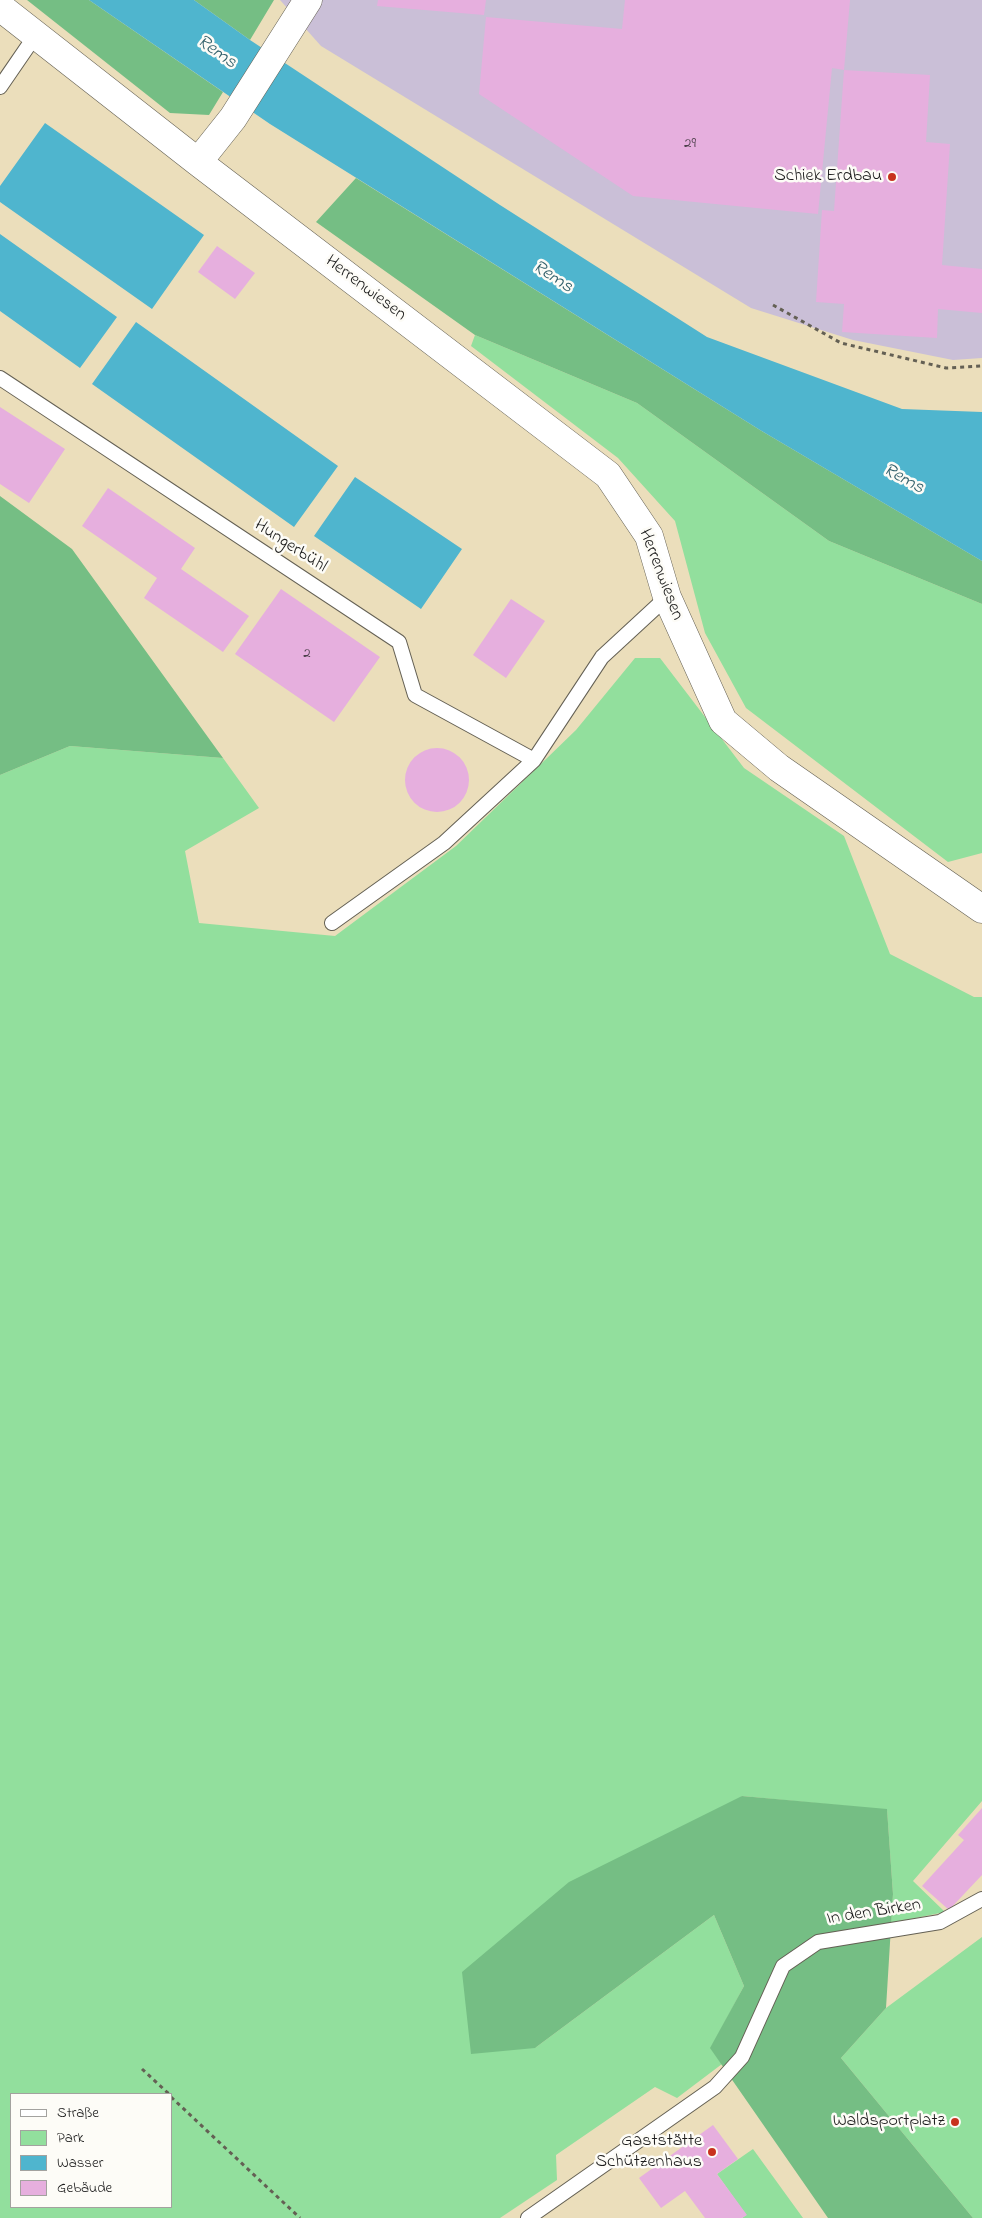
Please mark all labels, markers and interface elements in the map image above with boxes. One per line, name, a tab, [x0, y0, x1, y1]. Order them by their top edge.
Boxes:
water label: Rems	[192, 31, 240, 75]
house number: 29	[684, 136, 696, 154]
place label: Schiek Erdbau	[774, 166, 882, 188]
marker: Schiek Erdbau	[886, 171, 898, 183]
street label: Herrenwiesen	[320, 252, 410, 326]
water label: Rems	[528, 257, 576, 299]
water label: Rems	[878, 460, 928, 500]
street label: Hungerbühl	[249, 515, 331, 579]
street label: Herrenwiesen	[633, 526, 687, 624]
house number: 2	[303, 646, 311, 664]
street label: In den Birken	[825, 1895, 923, 1931]
legend	[10, 2093, 172, 2208]
text: Straße	[57, 2102, 99, 2124]
place label: Waldsportplatz	[833, 2111, 945, 2133]
marker: Waldsportplatz	[949, 2116, 961, 2128]
text: Park	[57, 2127, 84, 2149]
place label: Gaststätte Schützenhaus	[595, 2131, 702, 2174]
marker: Gaststätte Schützenhaus	[706, 2146, 718, 2158]
text: Wasser	[57, 2152, 103, 2174]
text: Gebäude	[57, 2177, 112, 2199]

